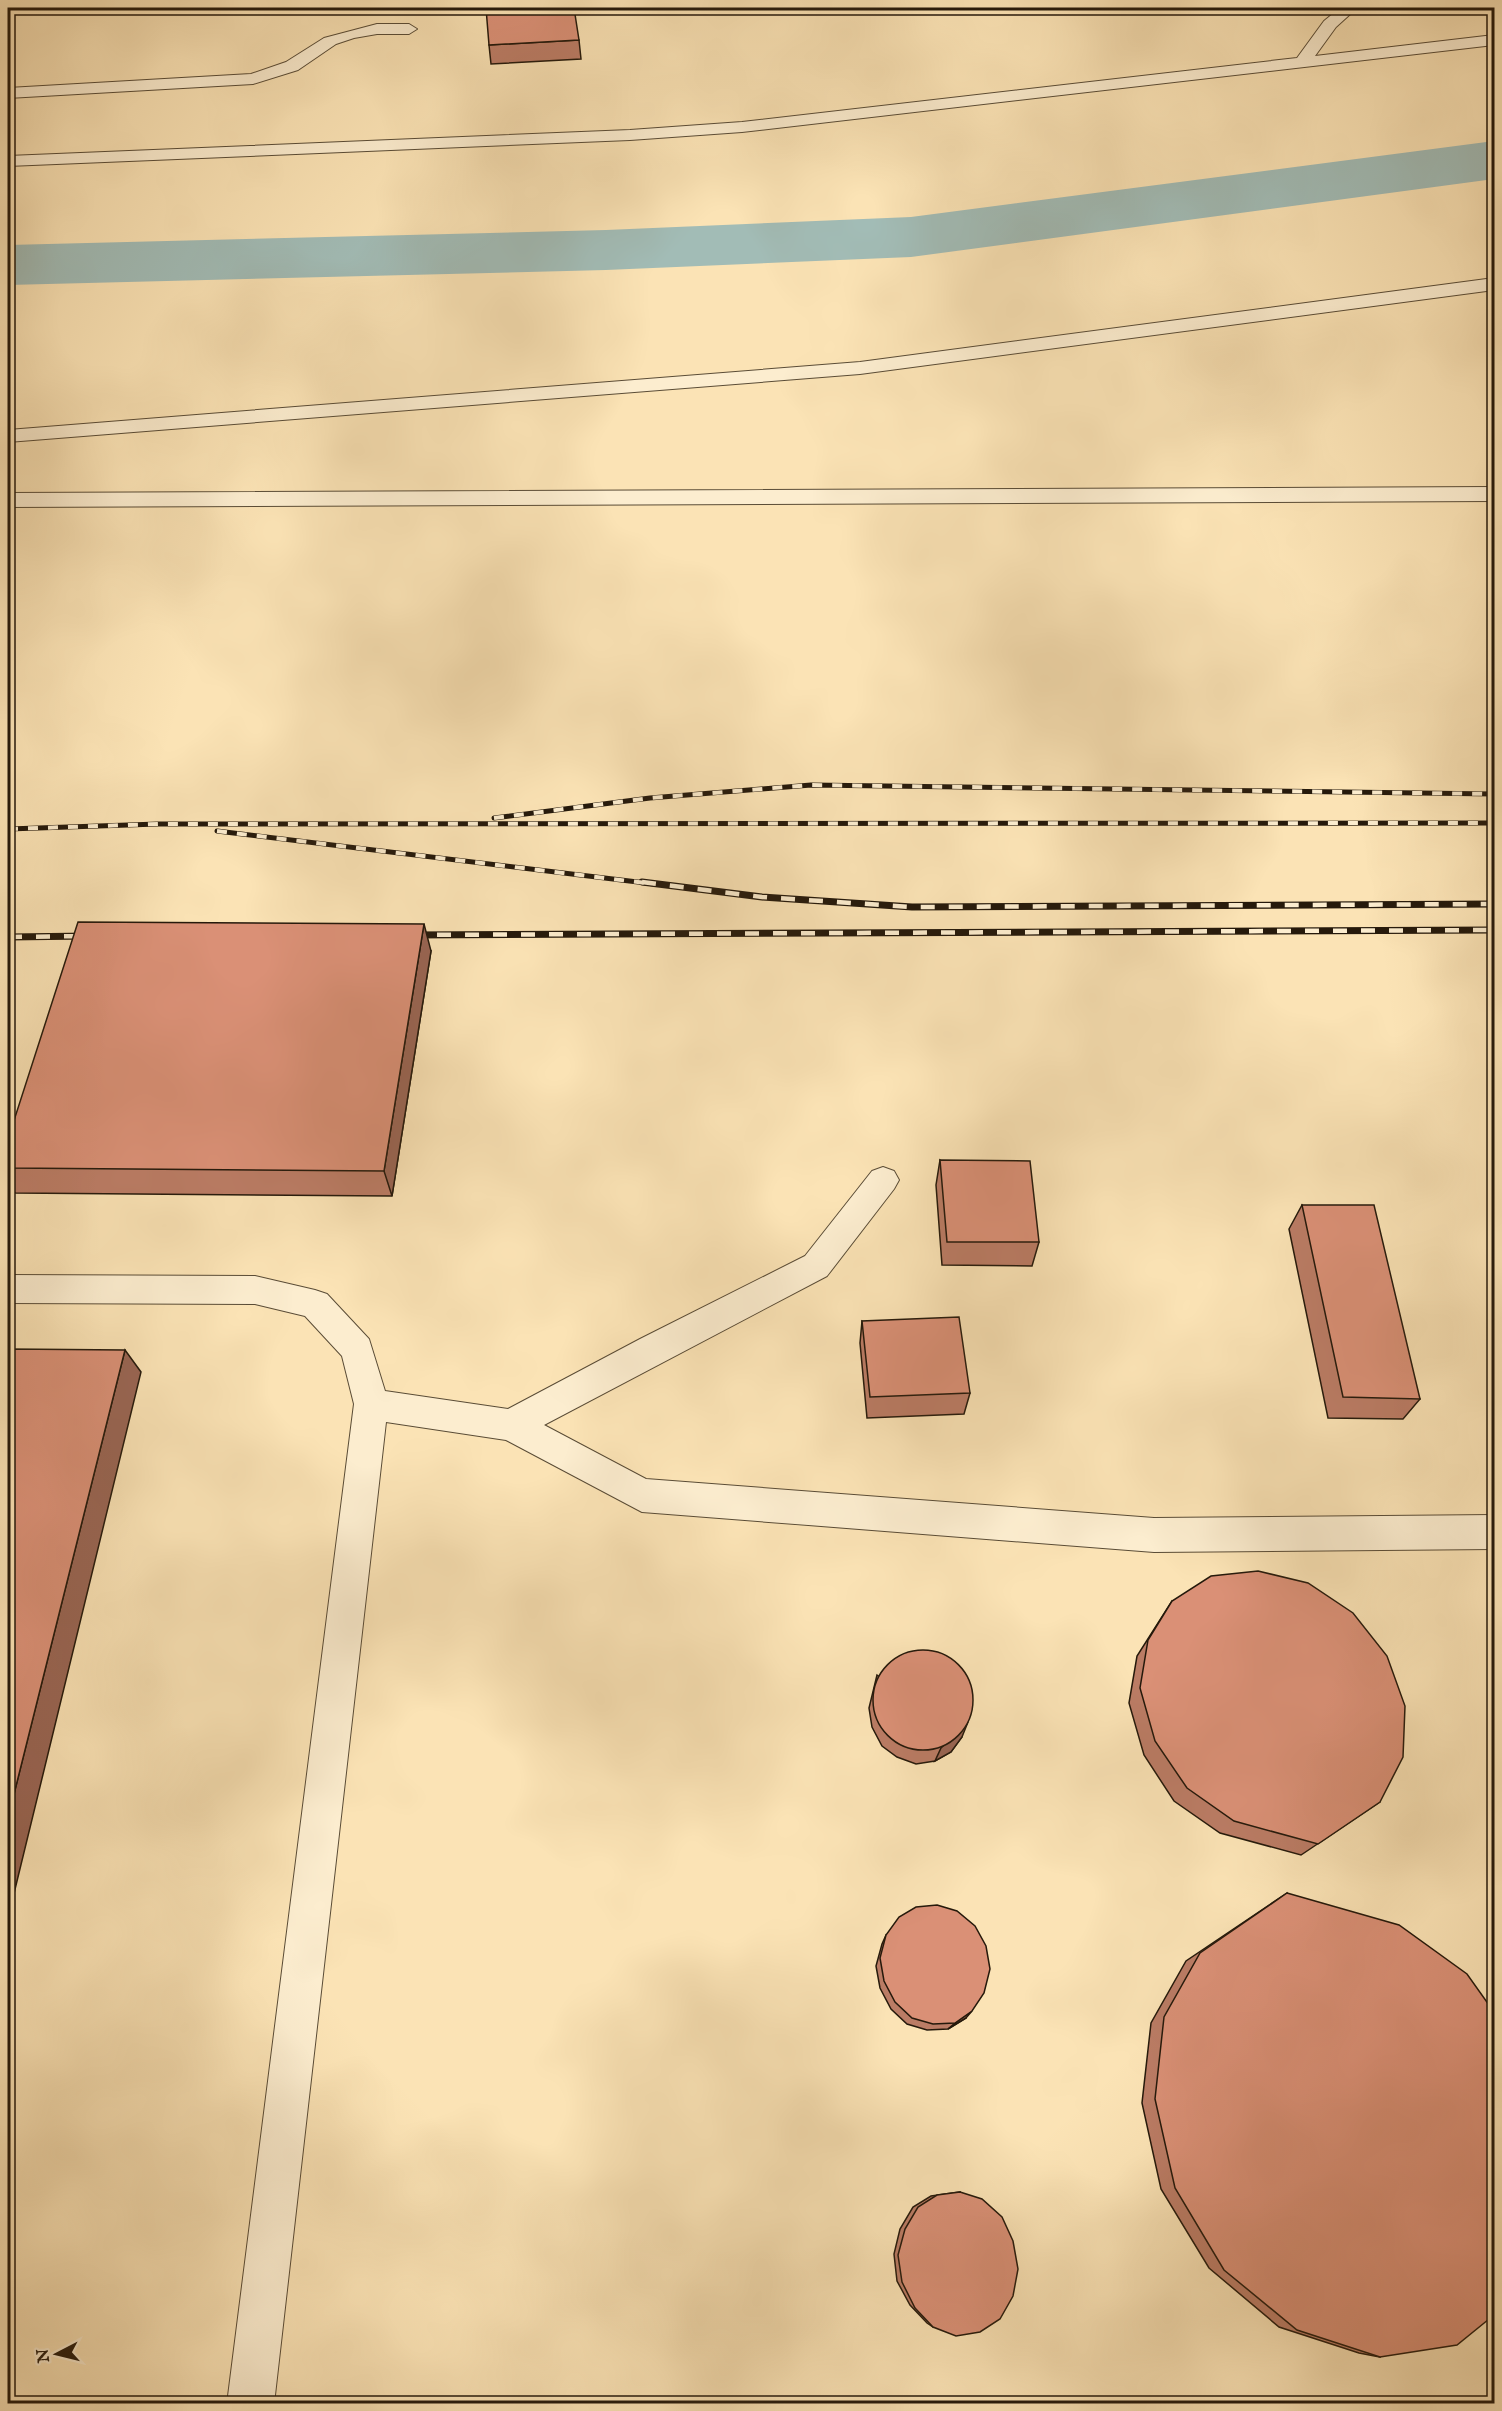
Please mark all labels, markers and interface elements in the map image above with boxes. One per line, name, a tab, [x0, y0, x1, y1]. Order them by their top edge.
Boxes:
north arrow	[27, 2324, 87, 2384]
text: N	[33, 2347, 55, 2365]

